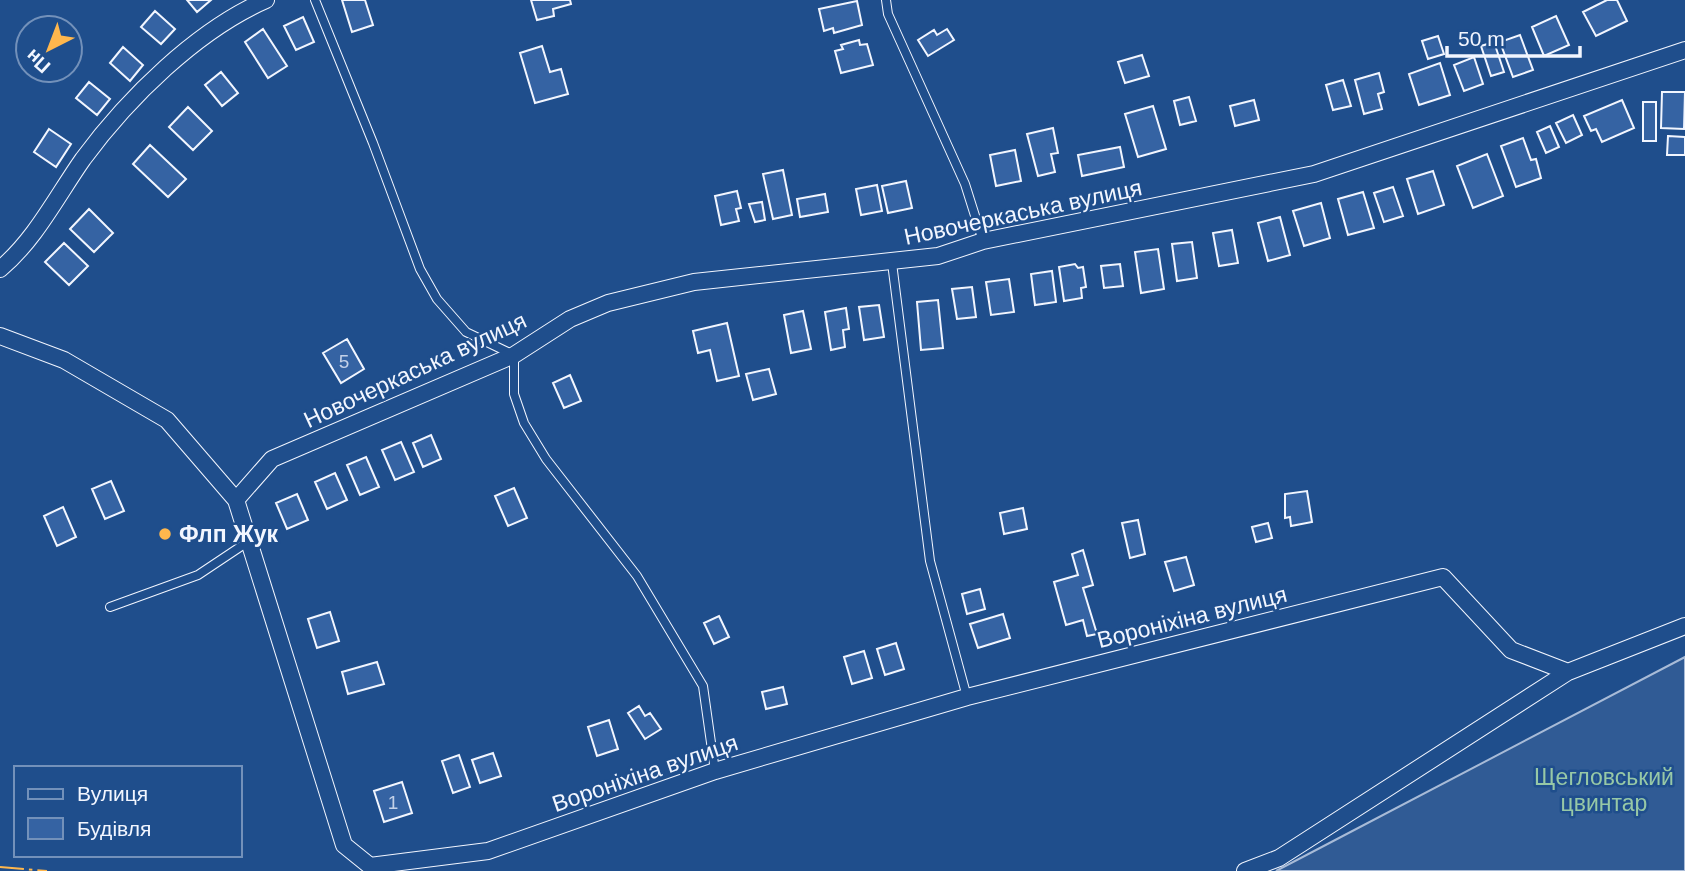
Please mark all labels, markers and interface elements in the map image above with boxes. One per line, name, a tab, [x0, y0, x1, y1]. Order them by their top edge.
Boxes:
north arrow	[14, 14, 84, 84]
scale bar	[1447, 14, 1580, 58]
text: 50 m	[1458, 27, 1505, 50]
text: Пн	[22, 45, 54, 77]
street label: Новочеркаська вулиця	[902, 174, 1144, 250]
street label: Новочеркаська вулиця	[300, 307, 530, 433]
house number: 5	[339, 351, 349, 372]
place label: Флп Жук	[179, 521, 279, 547]
marker: Флп Жук	[157, 526, 173, 542]
street label: Вороніхіна вулиця	[1094, 581, 1290, 653]
street label: Вороніхіна вулиця	[549, 729, 741, 817]
park label: Щегловський цвинтар	[1534, 764, 1674, 816]
legend	[14, 766, 242, 857]
text: Вулиця	[77, 782, 148, 805]
house number: 1	[388, 792, 398, 813]
text: Будівля	[77, 817, 151, 840]

